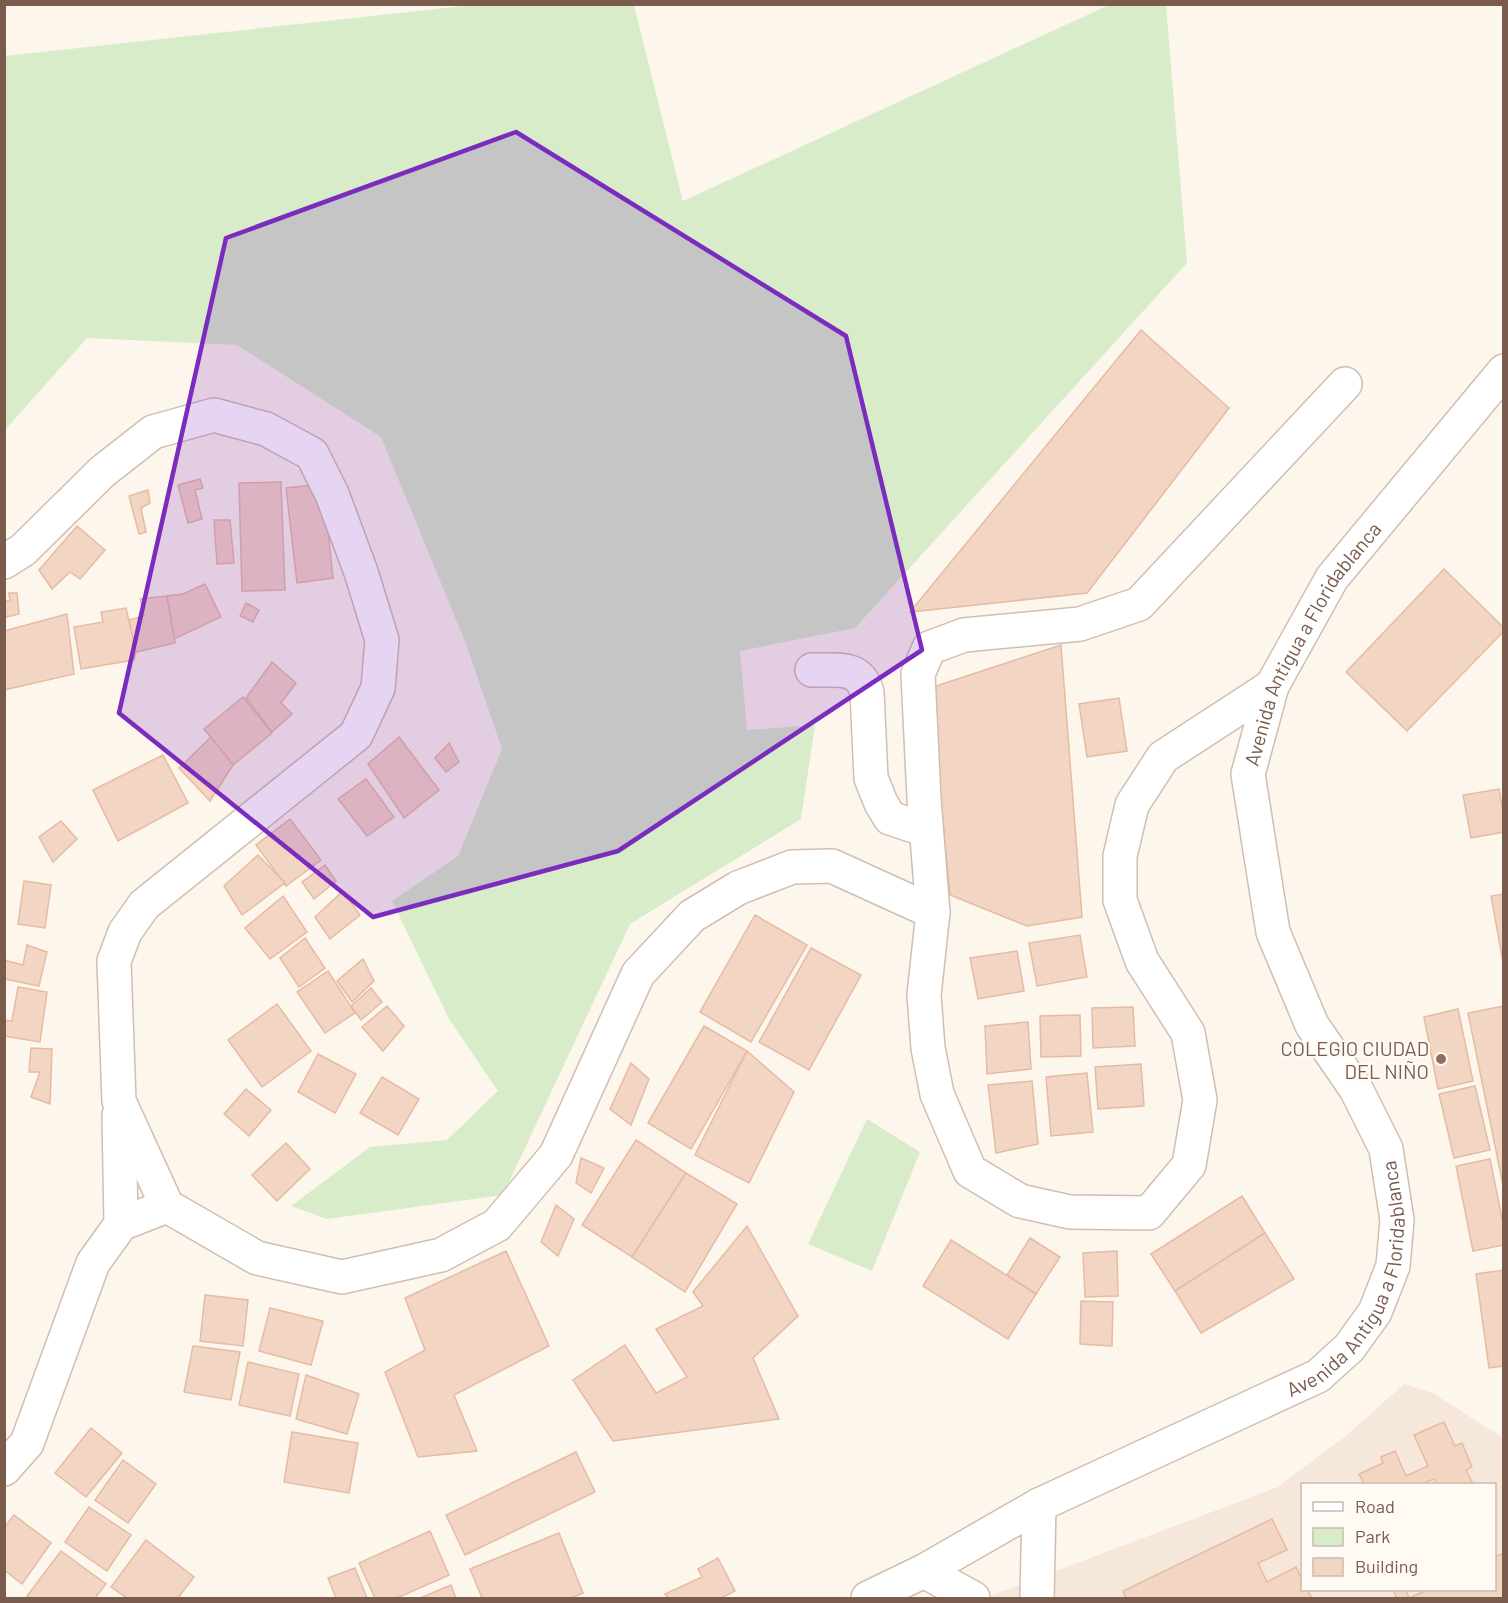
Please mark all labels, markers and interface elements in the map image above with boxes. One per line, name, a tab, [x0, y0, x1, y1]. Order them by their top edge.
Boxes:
street label: Avenida Antigua a Floridablanca	[1239, 517, 1386, 768]
place label: COLEGIO CIUDAD DEL NIÑO	[1280, 1036, 1429, 1083]
marker: COLEGIO CIUDAD DEL NIÑO	[1434, 1052, 1448, 1066]
street label: Avenida Antigua a Floridablanca	[1282, 1159, 1409, 1401]
legend	[1301, 1483, 1496, 1591]
text: Road	[1355, 1495, 1395, 1517]
text: Park	[1355, 1525, 1390, 1547]
text: Building	[1355, 1555, 1418, 1577]

